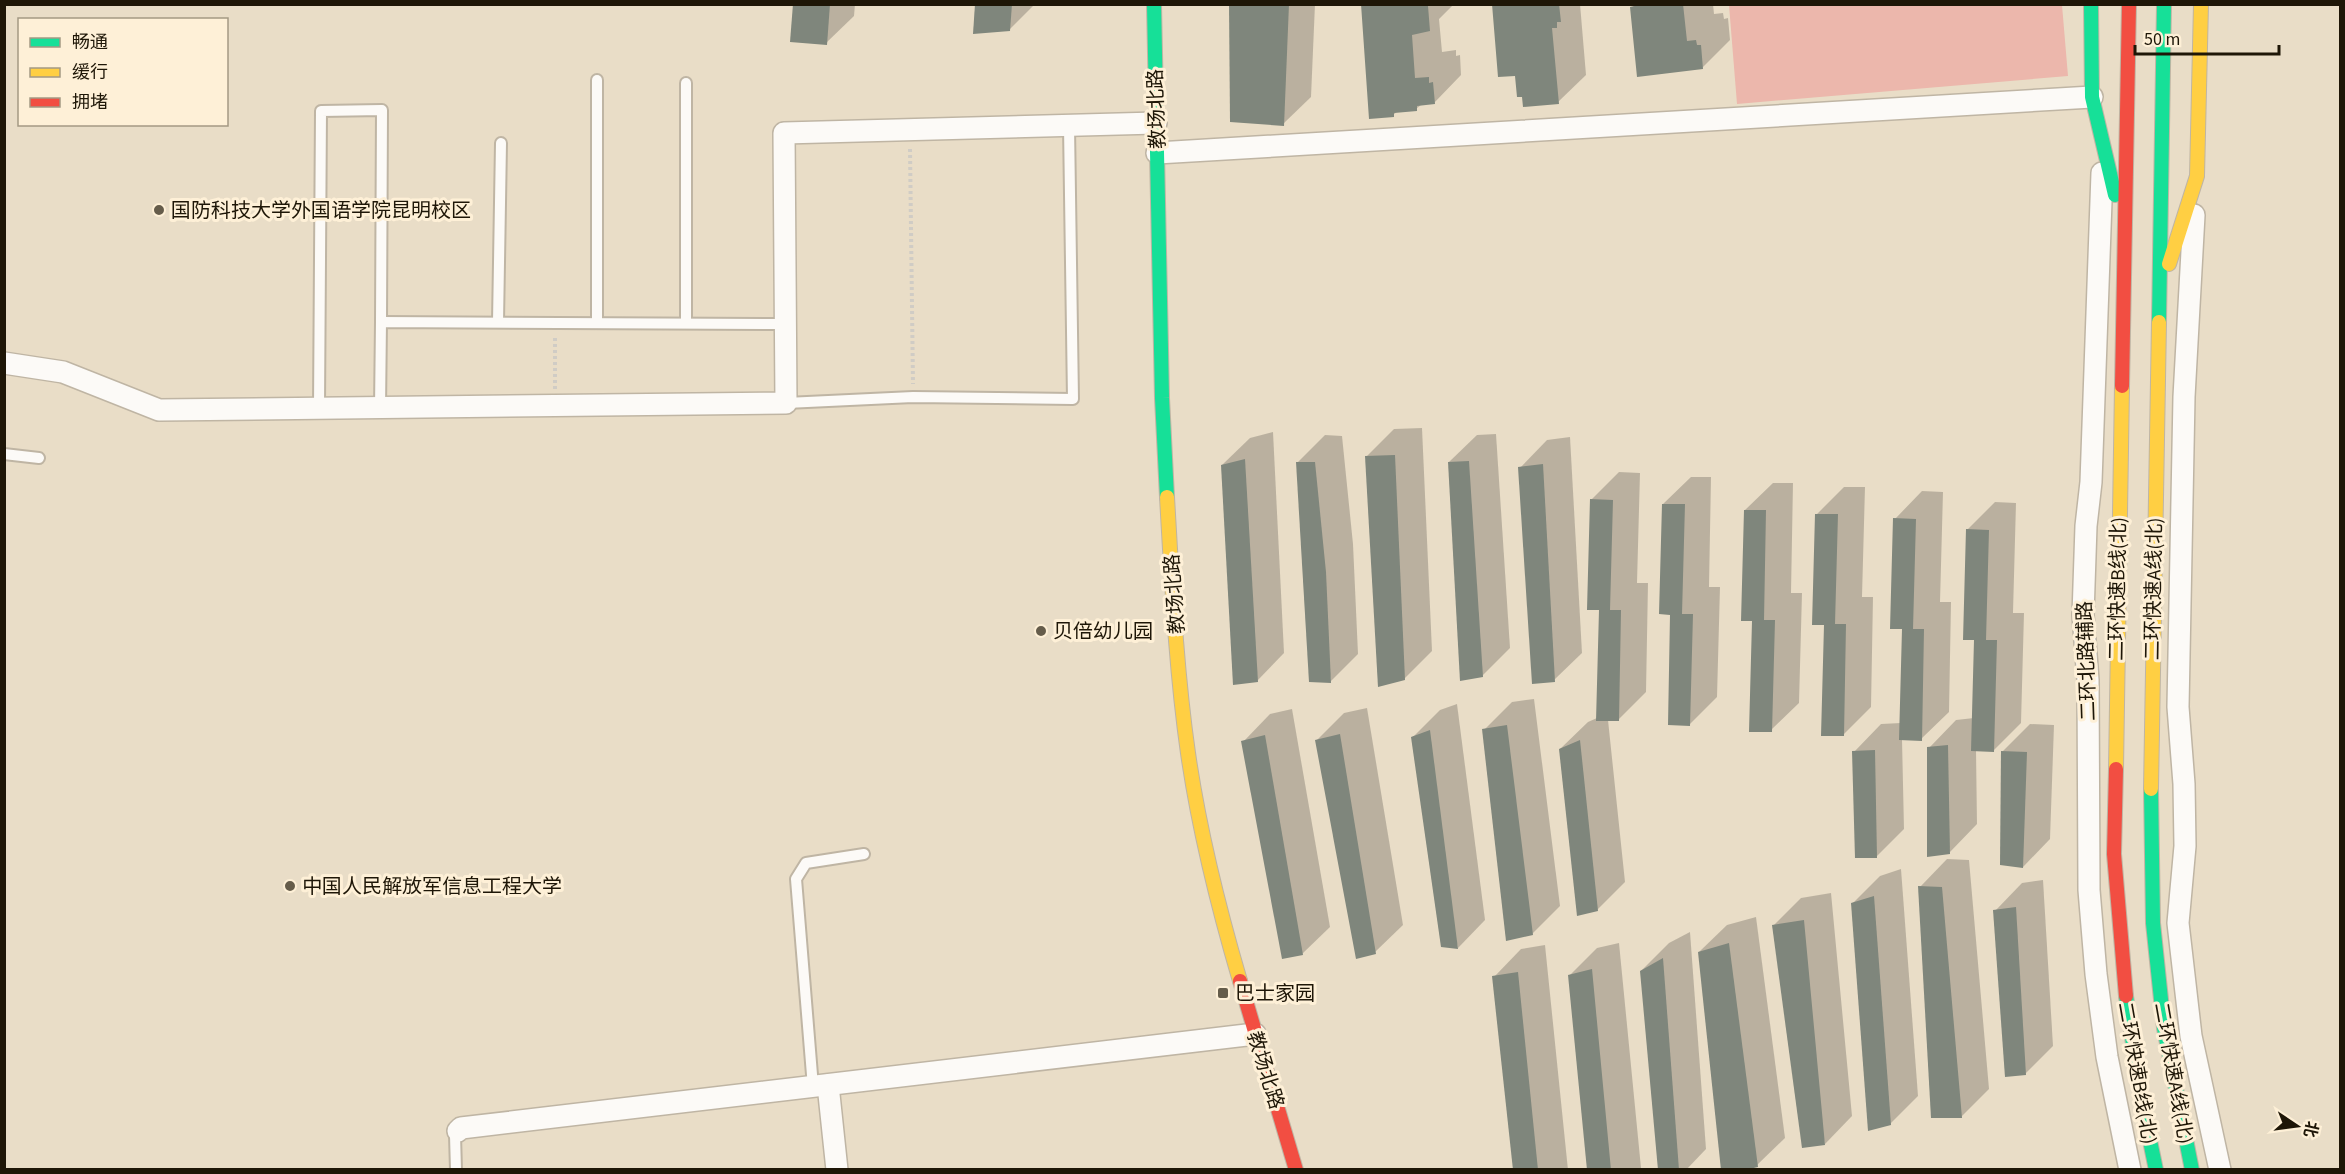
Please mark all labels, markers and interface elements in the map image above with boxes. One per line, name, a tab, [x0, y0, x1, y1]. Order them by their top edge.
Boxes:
legend	[18, 18, 228, 126]
scale bar	[2135, 18, 2279, 56]
text: 50 m	[2144, 27, 2180, 52]
text: 畅通	[72, 30, 108, 55]
text: 缓行	[72, 60, 108, 85]
street label: 教场北路	[1142, 69, 1172, 149]
text: 拥堵	[72, 90, 108, 115]
place label: 国防科技大学外国语学院昆明校区	[171, 197, 471, 225]
marker: 国防科技大学外国语学院昆明校区	[152, 203, 166, 217]
street label: 二环快速B线(北)	[2103, 517, 2133, 661]
street label: 二环快速A线(北)	[2139, 517, 2169, 661]
street label: 教场北路	[1158, 553, 1192, 635]
street label: 二环北路辅路	[2071, 601, 2103, 721]
place label: 贝倍幼儿园	[1053, 618, 1153, 646]
marker: 贝倍幼儿园	[1034, 624, 1048, 638]
place label: 中国人民解放军信息工程大学	[302, 873, 562, 901]
marker: 中国人民解放军信息工程大学	[283, 879, 297, 893]
place label: 巴士家园	[1235, 980, 1315, 1008]
marker: 巴士家园	[1216, 986, 1230, 1000]
street label: 二环快速B线(北)	[2111, 1000, 2163, 1146]
street label: 二环快速A线(北)	[2147, 1000, 2199, 1146]
street label: 教场北路	[1240, 1028, 1290, 1113]
north arrow	[2267, 1096, 2327, 1156]
text: 北	[2298, 1119, 2323, 1139]

